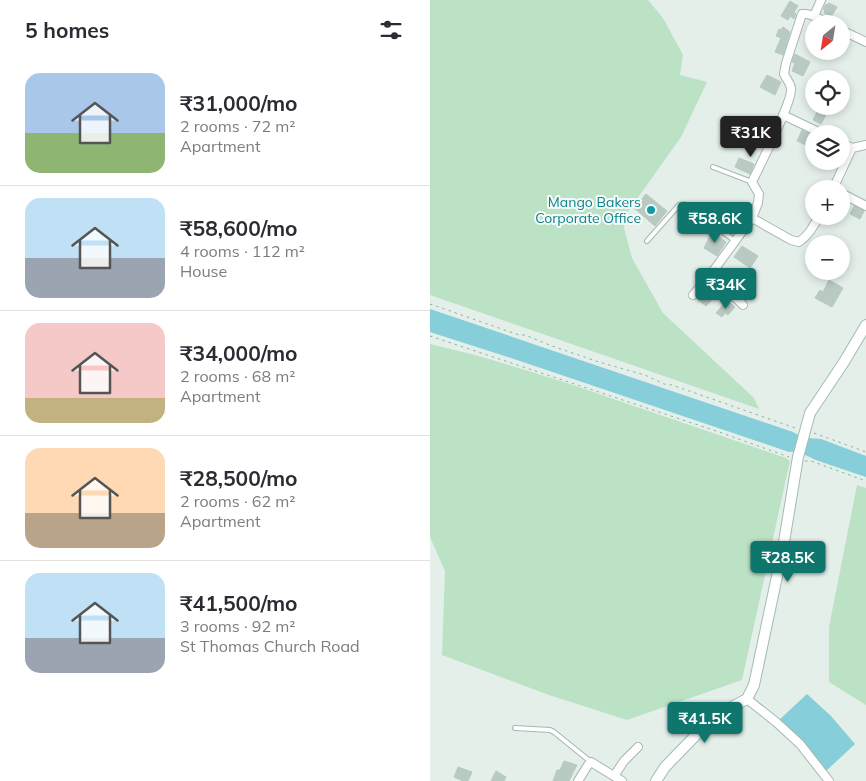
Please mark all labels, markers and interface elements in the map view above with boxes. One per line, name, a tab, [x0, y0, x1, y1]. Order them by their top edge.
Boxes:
north arrow	[805, 15, 850, 60]
map controls	[805, 15, 850, 280]
icon: filters	[377, 16, 405, 44]
text: 5 homes	[25, 17, 109, 43]
button: locate	[805, 70, 850, 115]
text: ₹31,000/mo	[180, 90, 298, 116]
icon: home	[65, 93, 125, 153]
text: 2 rooms · 72 m²	[180, 116, 295, 136]
pin: ₹31K	[721, 116, 781, 158]
text: ₹31K	[731, 122, 771, 142]
button: layers	[805, 125, 850, 170]
text: Apartment	[180, 136, 261, 156]
button: +	[805, 180, 850, 225]
place label: Mango Bakers Corporate Office	[535, 193, 641, 227]
pin: ₹58.6K	[674, 202, 756, 244]
marker: Mango Bakers Corporate Office	[645, 204, 657, 216]
text: ₹58.6K	[688, 208, 742, 228]
text: ₹58,600/mo	[180, 215, 298, 241]
icon: home	[65, 218, 125, 278]
button: −	[805, 235, 850, 280]
text: 4 rooms · 112 m²	[180, 241, 305, 261]
text: House	[180, 261, 227, 281]
pin: ₹34K	[696, 268, 756, 310]
text: ₹34K	[706, 274, 746, 294]
text: ₹34,000/mo	[180, 340, 298, 366]
icon: home	[65, 343, 125, 403]
text: 2 rooms · 68 m²	[180, 366, 295, 386]
text: Apartment	[180, 386, 261, 406]
text: ₹28,500/mo	[180, 465, 298, 491]
icon: home	[65, 468, 125, 528]
text: 2 rooms · 62 m²	[180, 491, 295, 511]
text: Apartment	[180, 511, 261, 531]
pin: ₹28.5K	[747, 540, 829, 583]
text: ₹28.5K	[761, 547, 815, 567]
text: ₹41,500/mo	[180, 590, 298, 616]
icon: home	[65, 593, 125, 653]
text: 3 rooms · 92 m²	[180, 616, 295, 636]
text: St Thomas Church Road	[180, 636, 360, 656]
pin: ₹41.5K	[664, 702, 746, 744]
text: ₹41.5K	[678, 708, 732, 728]

